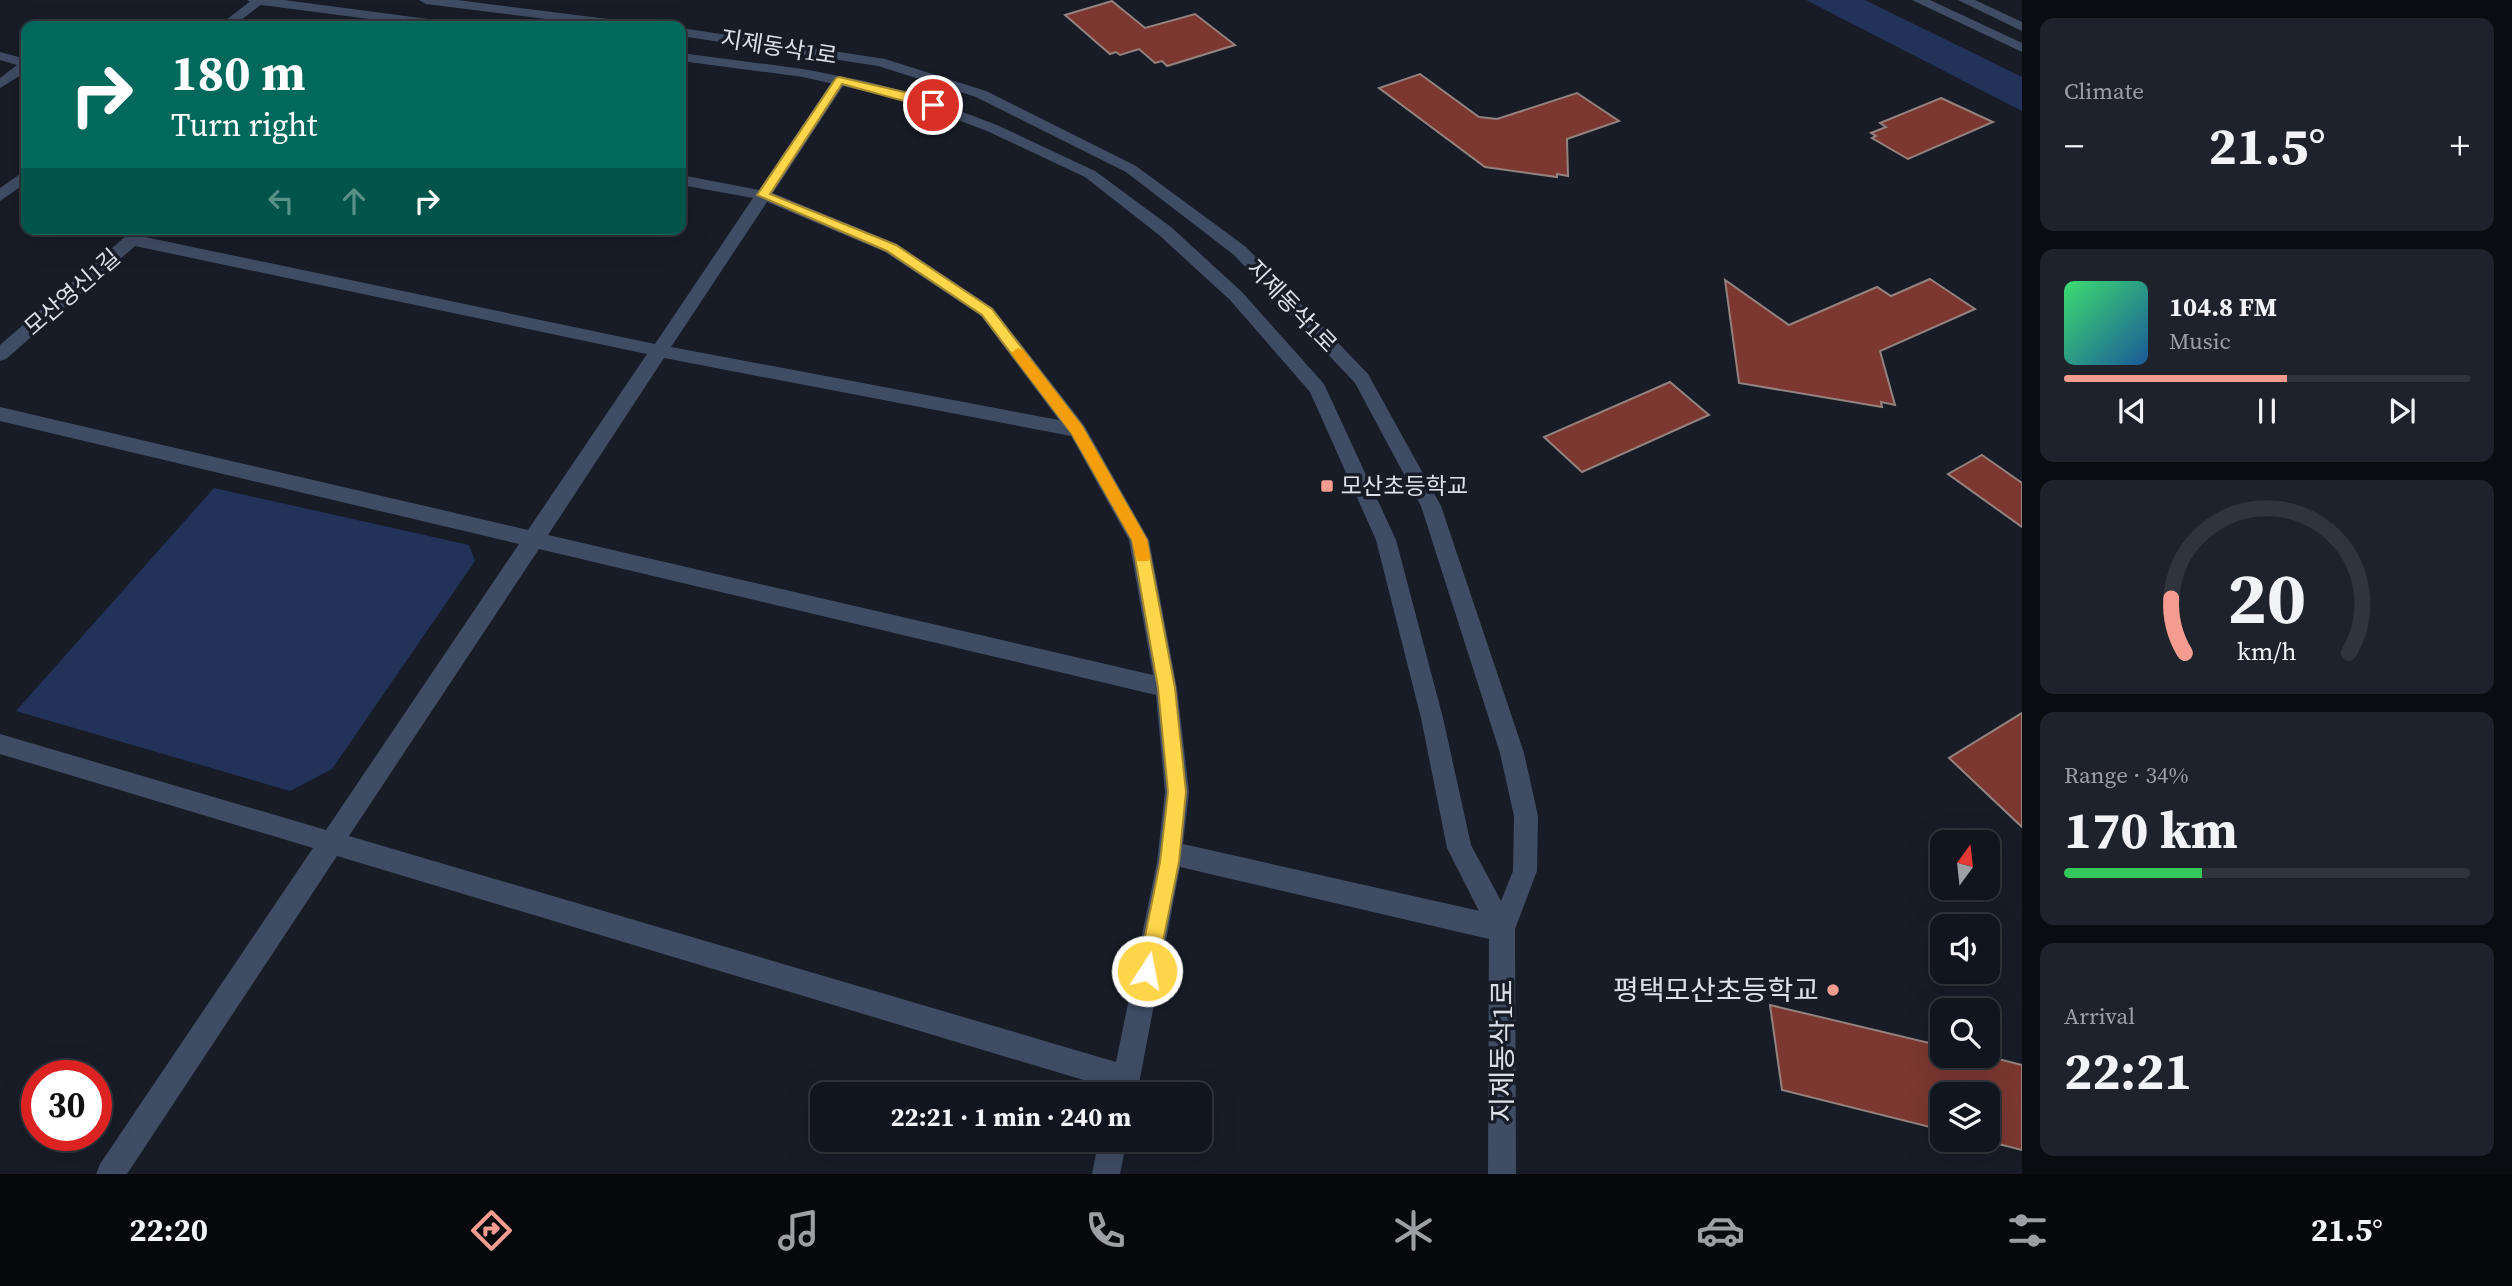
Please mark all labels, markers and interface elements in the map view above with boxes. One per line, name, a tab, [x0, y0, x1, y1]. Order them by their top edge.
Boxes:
street label: 지제동삭1로	[719, 22, 839, 72]
text: 180 m	[171, 39, 306, 106]
icon: right	[56, 49, 147, 140]
pin	[903, 75, 963, 135]
text: Climate	[2064, 75, 2144, 107]
icon: arrive	[914, 86, 952, 124]
text: Turn right	[171, 103, 317, 147]
text: 21.5°	[2208, 110, 2326, 181]
text: −	[2064, 120, 2084, 172]
text: +	[2450, 120, 2470, 172]
icon: left	[262, 182, 300, 220]
icon: ahead	[335, 182, 373, 220]
icon: right	[408, 182, 446, 220]
street label: 모산영신1길	[17, 241, 127, 343]
street label: 지제동삭1로	[1240, 253, 1344, 359]
text: 104.8 FM	[2169, 289, 2277, 325]
text: Music	[2169, 325, 2231, 357]
icon: previous	[2113, 392, 2151, 430]
icon: pause	[2248, 392, 2286, 430]
icon: next	[2383, 392, 2421, 430]
place label: 모산초등학교	[1341, 470, 1468, 502]
marker: 모산초등학교	[1319, 478, 1335, 494]
text: 20	[2228, 548, 2306, 647]
text: km/h	[2237, 634, 2297, 668]
text: Range · 34%	[2064, 759, 2189, 791]
text: 170 km	[2064, 794, 2238, 865]
north arrow	[1930, 830, 2000, 900]
map controls	[1930, 830, 2000, 1152]
button: sound	[1930, 914, 2000, 984]
position arrow	[1110, 934, 1184, 1008]
place label: 평택모산초등학교	[1613, 971, 1819, 1009]
street label: 지제동삭1로	[1483, 980, 1521, 1122]
marker: 평택모산초등학교	[1825, 982, 1841, 998]
button: search	[1930, 998, 2000, 1068]
text: Arrival	[2064, 1000, 2135, 1032]
text: 22:21	[2064, 1035, 2192, 1106]
speed limit sign: 30	[21, 1060, 112, 1151]
button: layers	[1930, 1082, 2000, 1152]
text: 22:21 · 1 min · 240 m	[891, 1099, 1131, 1135]
icon: directions	[467, 1206, 516, 1255]
icon: music	[774, 1206, 823, 1255]
icon: phone	[1081, 1206, 1130, 1255]
icon: climate	[1389, 1206, 1438, 1255]
icon: car	[1696, 1206, 1745, 1255]
icon: filters	[2003, 1206, 2052, 1255]
text: 22:20	[129, 1208, 208, 1252]
text: 21.5°	[2311, 1208, 2383, 1252]

